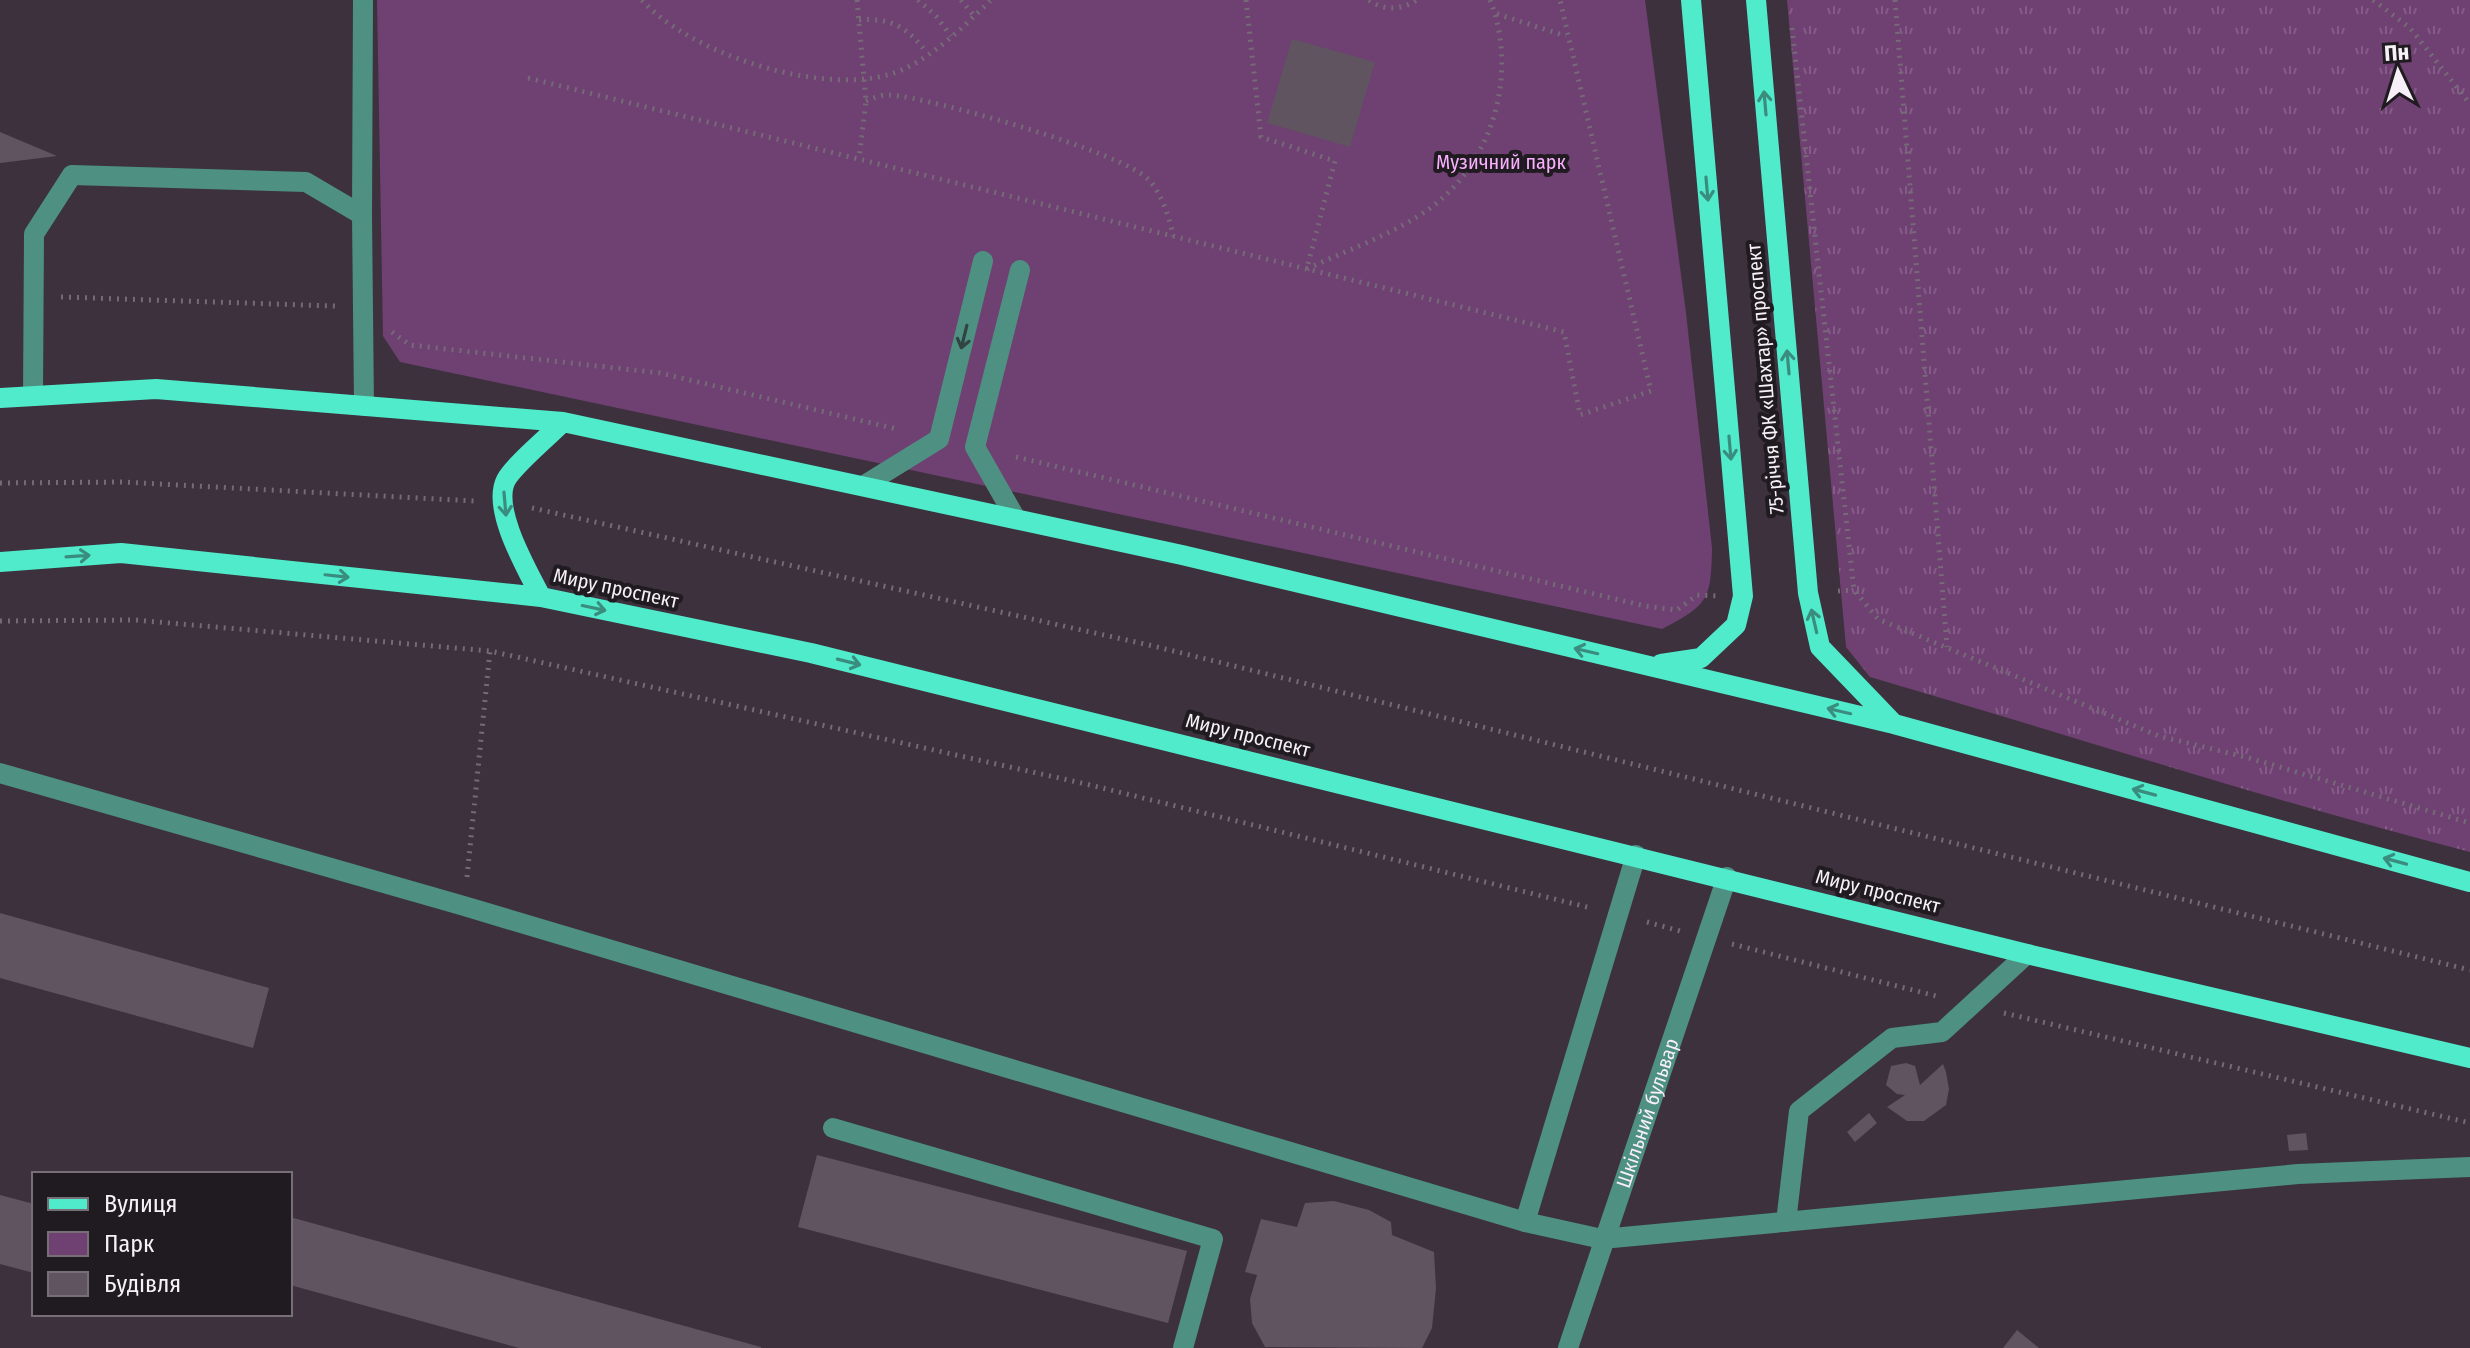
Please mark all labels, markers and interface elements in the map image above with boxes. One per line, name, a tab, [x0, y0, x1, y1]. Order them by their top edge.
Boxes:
north arrow	[2358, 32, 2438, 112]
text: Пн	[2383, 38, 2410, 67]
one-way arrow	[1757, 90, 1772, 117]
park label: Музичний парк	[1436, 150, 1566, 174]
one-way arrow	[1700, 175, 1715, 202]
street label: 75-річчя ФК «Шахтар» проспект	[1741, 242, 1789, 515]
one-way arrow	[956, 324, 971, 349]
one-way arrow	[1780, 349, 1795, 376]
one-way arrow	[1723, 434, 1738, 461]
one-way arrow	[498, 490, 513, 516]
one-way arrow	[64, 548, 91, 563]
street label: Миру проспект	[551, 563, 682, 613]
one-way arrow	[323, 568, 349, 583]
one-way arrow	[581, 601, 607, 616]
one-way arrow	[1806, 608, 1821, 634]
one-way arrow	[1573, 643, 1599, 658]
one-way arrow	[835, 655, 861, 670]
one-way arrow	[1826, 703, 1852, 718]
street label: Миру проспект	[1183, 708, 1314, 762]
one-way arrow	[2132, 784, 2158, 799]
one-way arrow	[2382, 853, 2408, 868]
street label: Миру проспект	[1813, 864, 1944, 918]
street label: Шкільний бульвар	[1611, 1035, 1684, 1191]
legend	[32, 1172, 292, 1316]
text: Вулиця	[104, 1190, 177, 1218]
text: Парк	[104, 1230, 155, 1258]
text: Будівля	[104, 1270, 181, 1298]

